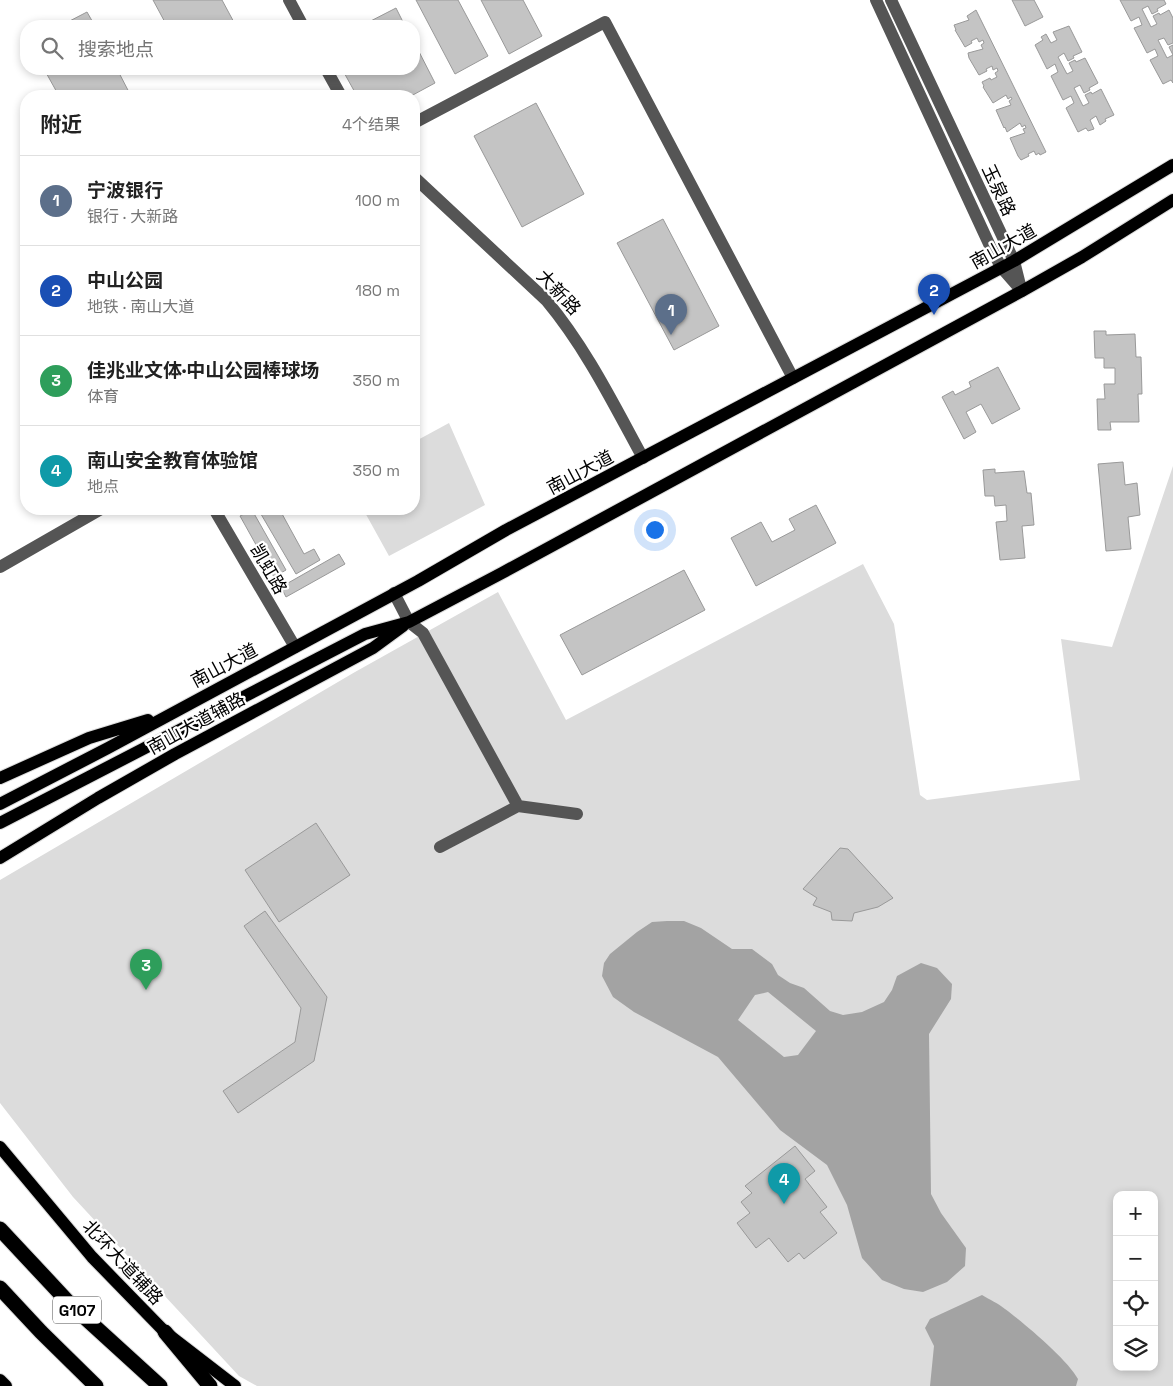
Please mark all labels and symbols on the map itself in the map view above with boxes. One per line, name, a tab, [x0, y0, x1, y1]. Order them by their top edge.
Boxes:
street label: 玉泉路	[977, 161, 1021, 219]
street label: 南山大道	[966, 218, 1040, 274]
street label: 大新路	[532, 264, 586, 320]
pin: 2	[918, 274, 950, 315]
pin: 1	[655, 294, 687, 335]
street label: 南山大道	[543, 445, 617, 499]
your location	[642, 517, 668, 543]
street label: 凯虹路	[246, 540, 292, 598]
street label: 南山大道	[187, 638, 261, 692]
street label: 南山大道辅路	[143, 687, 249, 759]
pin: 3	[130, 949, 162, 990]
pin: 4	[768, 1163, 800, 1204]
street label: 北环大道辅路	[78, 1215, 168, 1309]
road number: G107	[53, 1296, 101, 1324]

